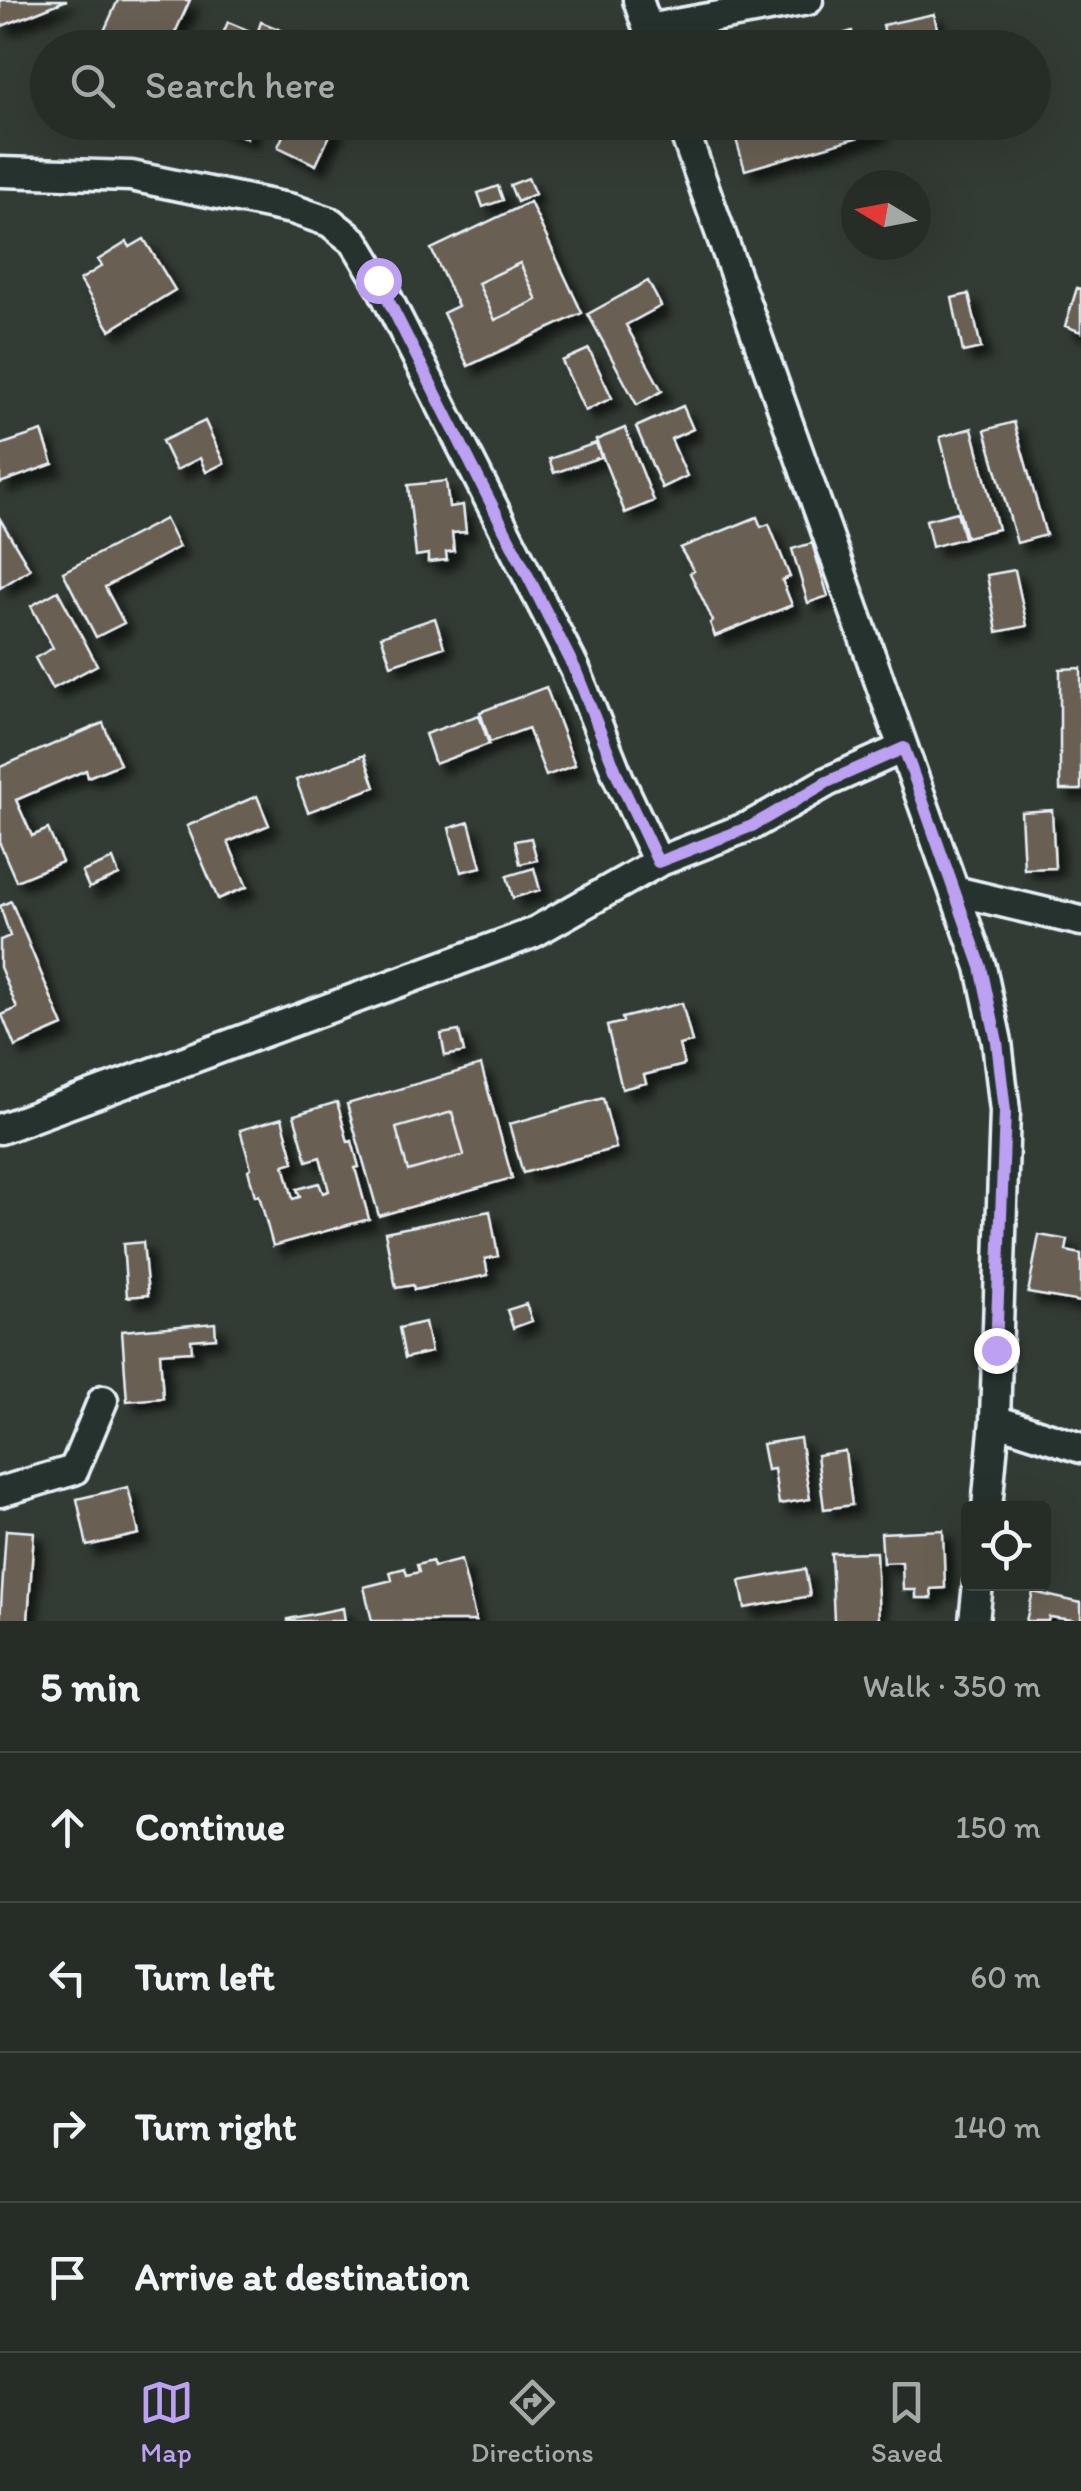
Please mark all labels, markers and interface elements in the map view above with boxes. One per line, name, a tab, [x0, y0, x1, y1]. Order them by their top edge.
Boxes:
search box	[30, 30, 1051, 140]
icon: search	[65, 58, 120, 113]
text: Search here	[145, 62, 336, 108]
north arrow	[841, 170, 931, 260]
route start	[356, 258, 402, 304]
route end	[974, 1328, 1020, 1374]
map controls	[961, 1501, 1051, 1591]
button: locate	[961, 1501, 1051, 1591]
text: 5 min	[40, 1661, 140, 1712]
text: Walk · 350 m	[863, 1667, 1041, 1705]
icon: ahead	[40, 1800, 95, 1855]
text: Continue	[135, 1804, 285, 1850]
text: 150 m	[956, 1808, 1041, 1846]
icon: left	[40, 1950, 95, 2005]
text: Turn left	[135, 1954, 275, 2000]
text: 60 m	[970, 1958, 1041, 1996]
icon: right	[40, 2100, 95, 2155]
text: Turn right	[135, 2104, 297, 2150]
text: 140 m	[953, 2108, 1041, 2146]
icon: arrive	[40, 2250, 95, 2305]
text: Arrive at destination	[135, 2254, 470, 2300]
tab: Map	[139, 2375, 194, 2469]
tab: Directions	[471, 2375, 594, 2469]
tab: Saved	[871, 2375, 942, 2469]

